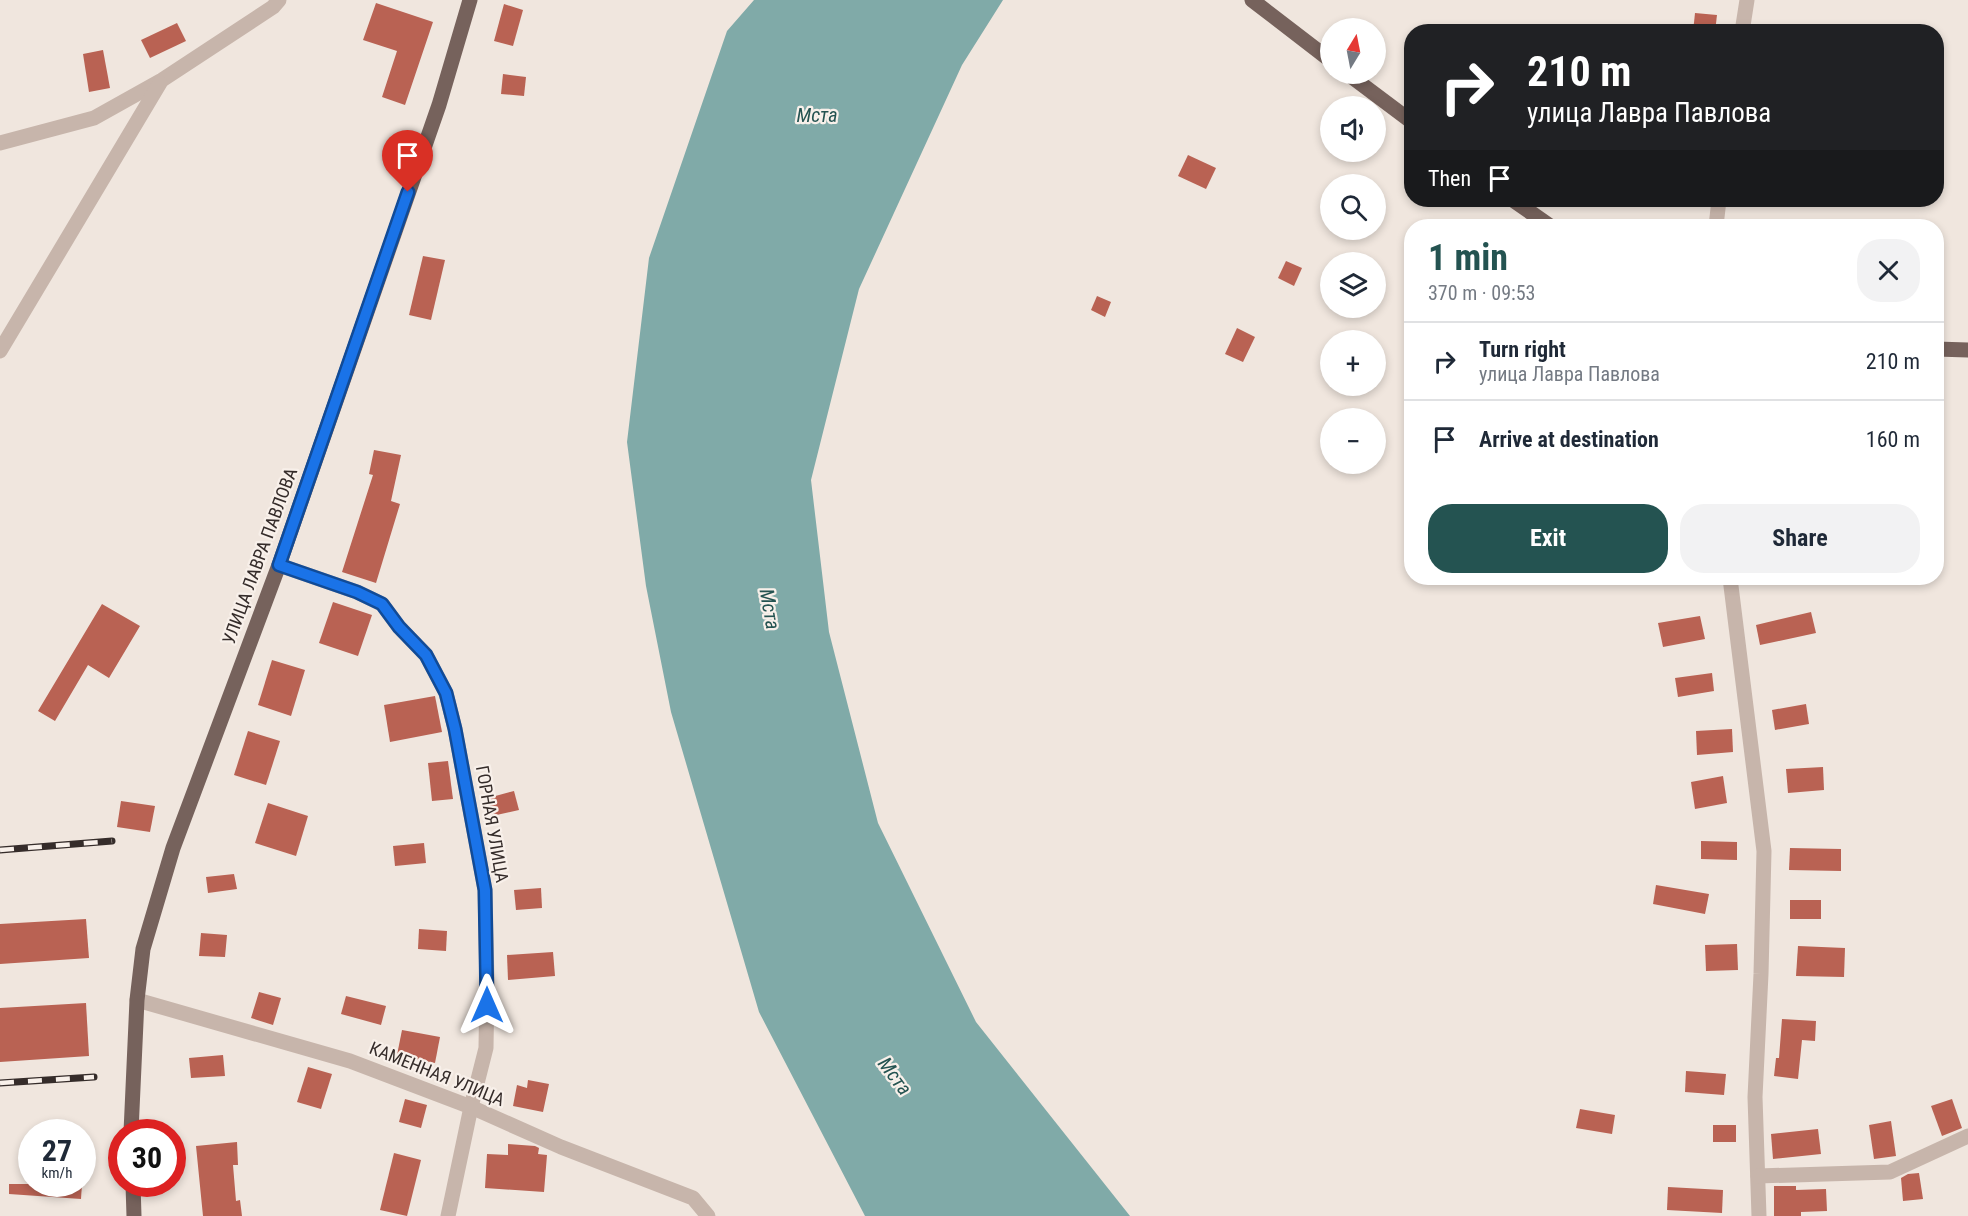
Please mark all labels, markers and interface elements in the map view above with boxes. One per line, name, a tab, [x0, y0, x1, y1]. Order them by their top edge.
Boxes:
north arrow	[1320, 18, 1386, 84]
map controls	[1320, 18, 1386, 474]
text: 210 m	[1527, 47, 1632, 96]
icon: right	[1428, 48, 1506, 126]
button: sound	[1320, 96, 1386, 162]
text: улица Лавра Павлова	[1527, 97, 1771, 129]
water label: Мста	[796, 103, 838, 127]
pin	[382, 130, 433, 192]
icon: arrive	[391, 139, 424, 172]
icon: arrive	[1483, 162, 1516, 195]
text: Then	[1428, 166, 1471, 191]
button: search	[1320, 174, 1386, 240]
text: 1 min	[1428, 237, 1508, 279]
button: close	[1857, 239, 1920, 302]
button: layers	[1320, 252, 1386, 318]
text: 370 m · 09:53	[1428, 281, 1535, 305]
button: +	[1320, 330, 1386, 396]
text: Turn right	[1479, 337, 1566, 362]
icon: right	[1428, 345, 1461, 378]
text: 210 m	[1866, 349, 1920, 374]
text: улица Лавра Павлова	[1479, 362, 1660, 386]
button: −	[1320, 408, 1386, 474]
icon: arrive	[1428, 423, 1461, 456]
text: Arrive at destination	[1479, 427, 1659, 452]
text: 160 m	[1866, 427, 1920, 452]
street label: УЛИЦА ЛАВРА ПАВЛОВА	[218, 464, 301, 647]
button: Exit	[1428, 504, 1668, 573]
button: Share	[1680, 504, 1920, 573]
water label: Мста	[755, 587, 785, 631]
street label: ГОРНАЯ УЛИЦА	[472, 764, 513, 885]
position arrow	[455, 973, 519, 1037]
street label: КАМЕННАЯ УЛИЦА	[367, 1037, 508, 1110]
water label: Мста	[873, 1052, 917, 1100]
speed limit sign: 30	[108, 1119, 186, 1197]
text: 27	[42, 1133, 72, 1168]
text: km/h	[42, 1164, 72, 1182]

